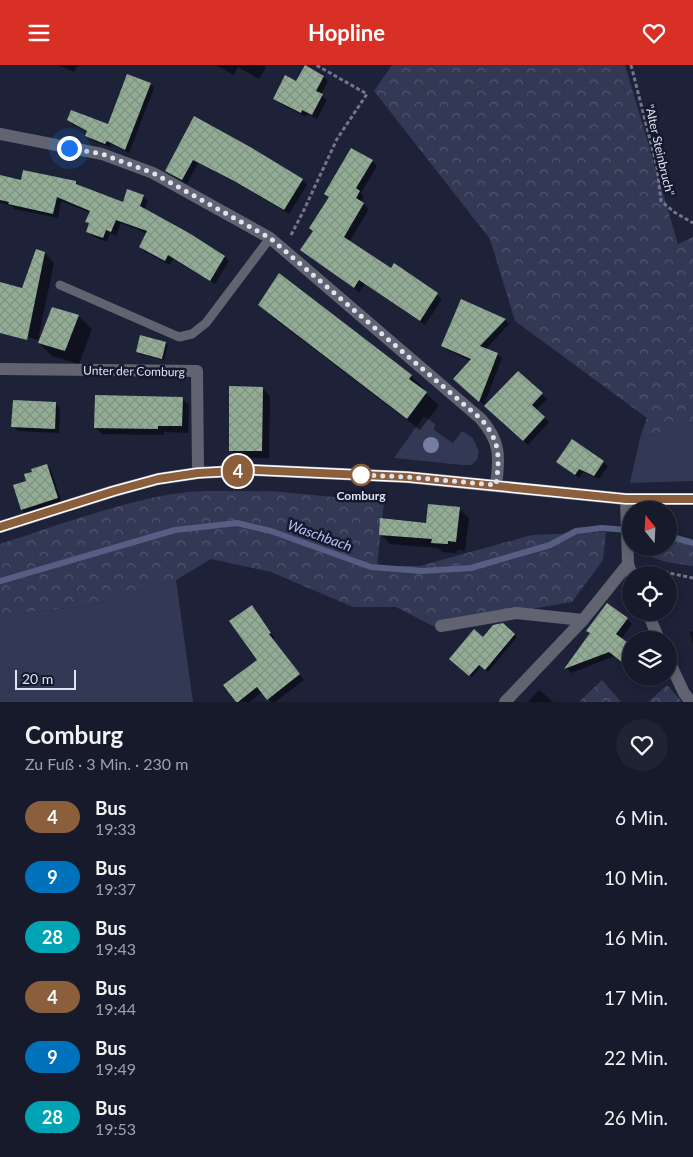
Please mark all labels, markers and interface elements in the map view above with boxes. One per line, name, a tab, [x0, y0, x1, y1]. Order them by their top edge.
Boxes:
icon: menu	[25, 19, 53, 47]
text: Hopline	[308, 19, 385, 46]
icon: heart	[640, 19, 668, 47]
street label: "Alter Steinbruch"	[642, 103, 678, 197]
your location	[57, 136, 82, 161]
street label: Unter der Comburg	[83, 363, 185, 379]
line badge: 4	[222, 455, 254, 487]
text: 4	[233, 460, 243, 482]
marker: Comburg	[350, 464, 372, 486]
place label: Comburg	[336, 488, 386, 503]
north arrow	[622, 501, 678, 556]
map controls	[622, 501, 677, 686]
water label: Waschbach	[285, 515, 355, 555]
button: locate	[622, 566, 677, 621]
button: layers	[622, 631, 677, 686]
scale bar	[15, 667, 76, 690]
text: 20 m	[22, 670, 53, 687]
button: heart	[616, 719, 668, 771]
text: Comburg	[25, 720, 123, 749]
text: Zu Fuß · 3 Min. · 230 m	[25, 754, 188, 773]
text: Bus	[95, 796, 126, 819]
text: 4	[47, 806, 58, 828]
text: 6 Min.	[615, 806, 668, 829]
text: 19:33	[95, 819, 136, 838]
text: Bus	[95, 856, 126, 879]
text: 9	[47, 866, 58, 888]
text: 10 Min.	[604, 866, 668, 889]
text: 19:37	[95, 879, 136, 898]
text: Bus	[95, 916, 126, 939]
text: 28	[42, 926, 63, 948]
text: 16 Min.	[604, 926, 668, 949]
text: 19:43	[95, 939, 136, 958]
text: Bus	[95, 976, 126, 999]
text: 4	[47, 986, 58, 1008]
text: 17 Min.	[604, 986, 668, 1009]
text: 19:44	[95, 999, 136, 1018]
text: Bus	[95, 1036, 126, 1059]
text: 9	[47, 1046, 58, 1068]
text: 22 Min.	[604, 1046, 668, 1069]
text: 19:49	[95, 1059, 136, 1078]
text: Bus	[95, 1096, 126, 1119]
text: 28	[42, 1106, 63, 1128]
text: 26 Min.	[604, 1106, 668, 1129]
text: 19:53	[95, 1119, 136, 1138]

